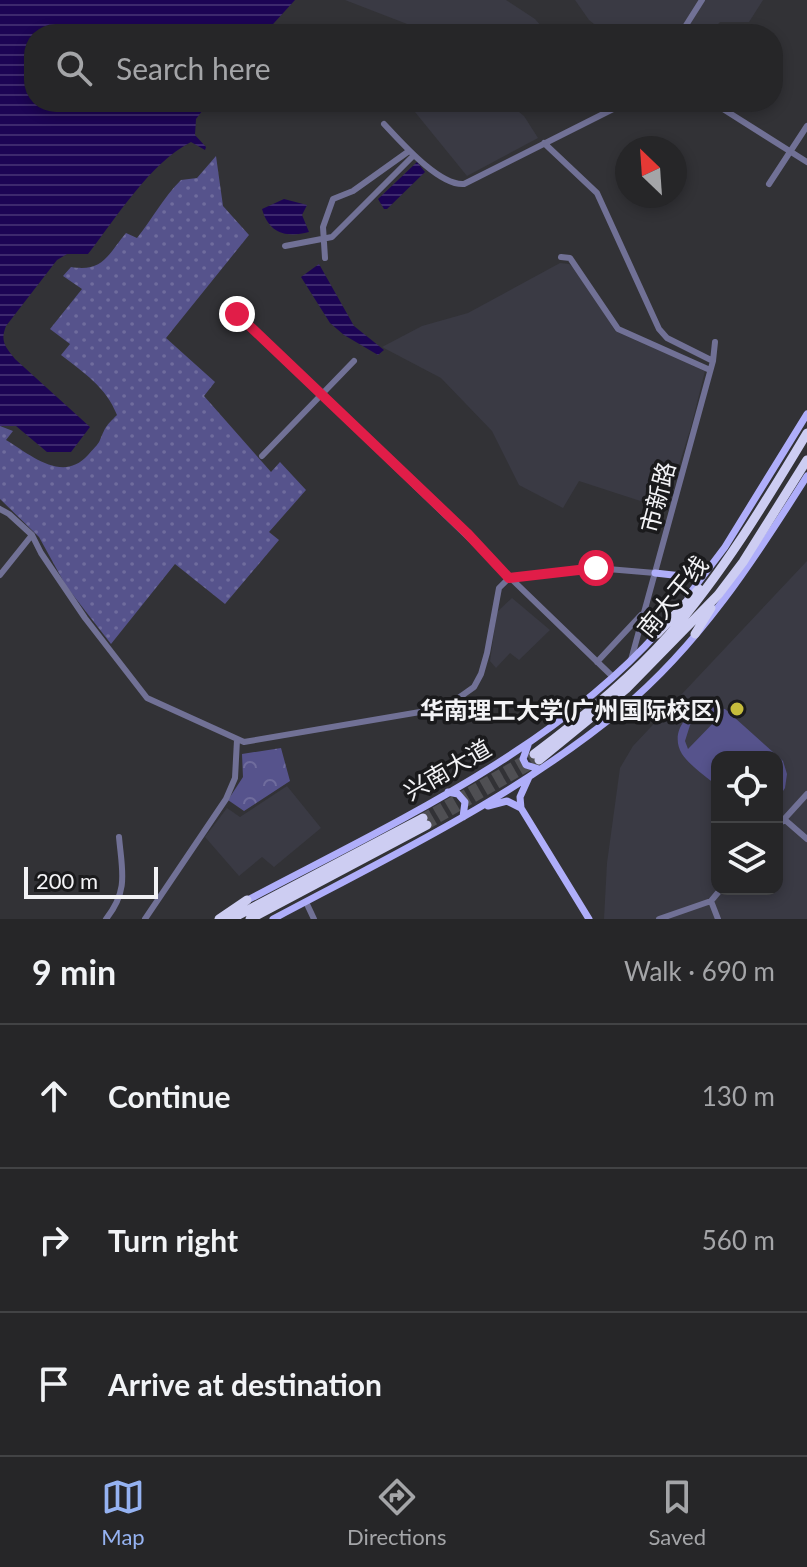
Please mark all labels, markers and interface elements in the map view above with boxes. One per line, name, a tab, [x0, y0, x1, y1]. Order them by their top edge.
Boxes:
search box	[24, 24, 783, 112]
icon: search	[52, 46, 96, 90]
text: Search here	[116, 50, 271, 86]
north arrow	[615, 136, 687, 208]
route end	[219, 296, 255, 332]
street label: 市新路	[634, 458, 680, 536]
route start	[578, 550, 614, 586]
street label: 南大干线	[631, 550, 713, 642]
place label: 华南理工大学(广州国际校区)	[420, 695, 721, 724]
marker: 华南理工大学(广州国际校区)	[728, 700, 746, 718]
street label: 兴南大道	[398, 732, 496, 806]
map controls	[711, 751, 783, 895]
button: locate	[711, 751, 783, 823]
button: layers	[711, 823, 783, 895]
scale bar	[24, 863, 158, 899]
text: 200 m	[36, 867, 98, 894]
text: 9 min	[32, 951, 116, 992]
text: Walk · 690 m	[624, 955, 775, 987]
icon: ahead	[32, 1074, 76, 1118]
text: Continue	[108, 1078, 231, 1114]
text: 130 m	[702, 1080, 775, 1112]
icon: right	[32, 1218, 76, 1262]
text: Turn right	[108, 1222, 238, 1258]
text: 560 m	[702, 1224, 775, 1256]
icon: arrive	[32, 1362, 76, 1406]
text: Arrive at destination	[108, 1366, 382, 1402]
tab: Map	[101, 1475, 145, 1550]
tab: Directions	[347, 1475, 446, 1550]
tab: Saved	[648, 1475, 706, 1550]

